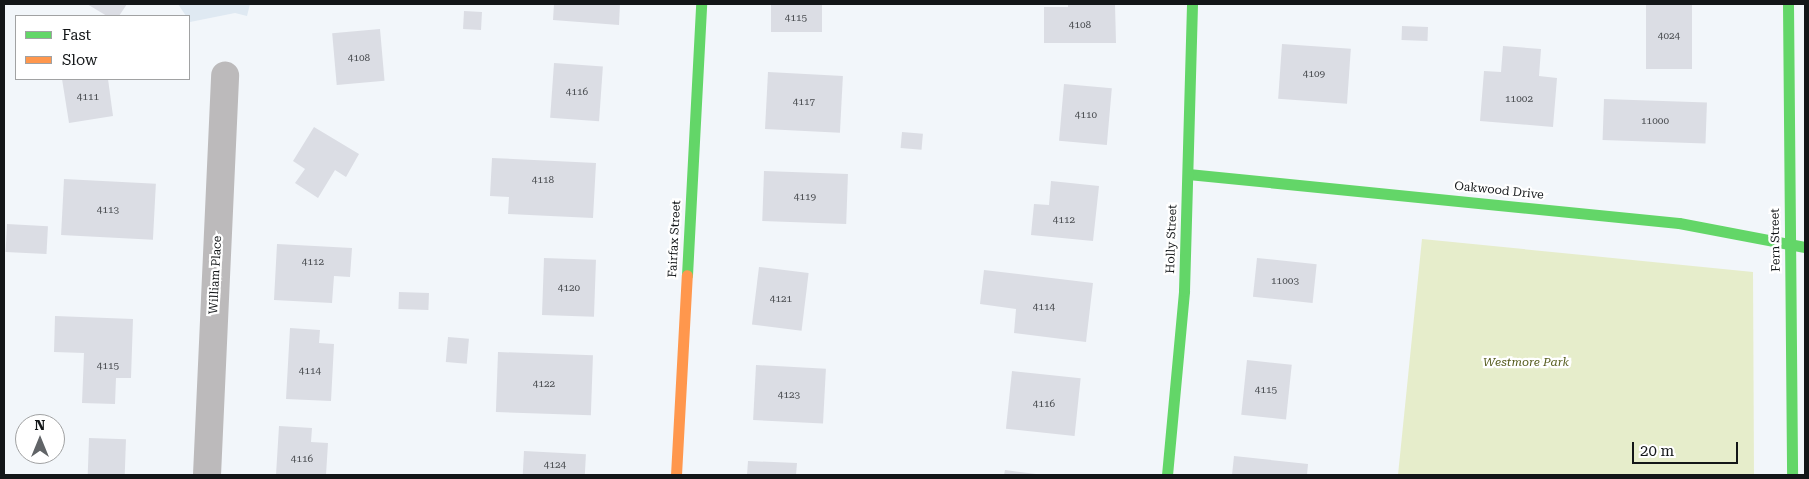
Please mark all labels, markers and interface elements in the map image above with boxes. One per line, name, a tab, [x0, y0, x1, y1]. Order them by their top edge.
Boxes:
house number: 4115	[785, 12, 807, 24]
legend	[15, 15, 190, 80]
house number: 4108	[1069, 19, 1091, 31]
text: Fast	[62, 26, 91, 44]
house number: 4024	[1658, 30, 1680, 42]
text: Slow	[62, 51, 97, 69]
house number: 4108	[348, 52, 370, 64]
house number: 4109	[1303, 68, 1325, 80]
house number: 4116	[566, 86, 588, 98]
house number: 4111	[77, 91, 99, 103]
house number: 11002	[1505, 93, 1533, 105]
house number: 4117	[793, 96, 815, 108]
house number: 4110	[1075, 109, 1097, 121]
house number: 11000	[1641, 115, 1669, 127]
house number: 4118	[532, 174, 554, 186]
street label: Oakwood Drive	[1453, 179, 1545, 203]
house number: 4119	[794, 191, 816, 203]
street label: Fairfax Street	[666, 200, 684, 278]
house number: 4113	[97, 204, 119, 216]
street label: Holly Street	[1164, 204, 1180, 274]
street label: Fern Street	[1768, 208, 1784, 272]
house number: 4112	[1053, 214, 1075, 226]
street label: William Place	[207, 235, 225, 315]
house number: 4112	[302, 256, 324, 268]
house number: 11003	[1271, 275, 1299, 287]
house number: 4120	[558, 282, 580, 294]
house number: 4121	[770, 293, 792, 305]
house number: 4114	[1033, 301, 1055, 313]
park label: Westmore Park	[1483, 356, 1569, 370]
house number: 4115	[97, 360, 119, 372]
house number: 4114	[299, 365, 321, 377]
house number: 4122	[533, 378, 555, 390]
house number: 4115	[1255, 384, 1277, 396]
house number: 4123	[778, 389, 800, 401]
house number: 4116	[1033, 398, 1055, 410]
north arrow	[15, 414, 65, 464]
text: N	[35, 417, 45, 433]
scale bar	[1634, 432, 1740, 464]
text: 20 m	[1640, 442, 1674, 460]
house number: 4116	[291, 453, 313, 465]
house number: 4124	[544, 459, 566, 471]

